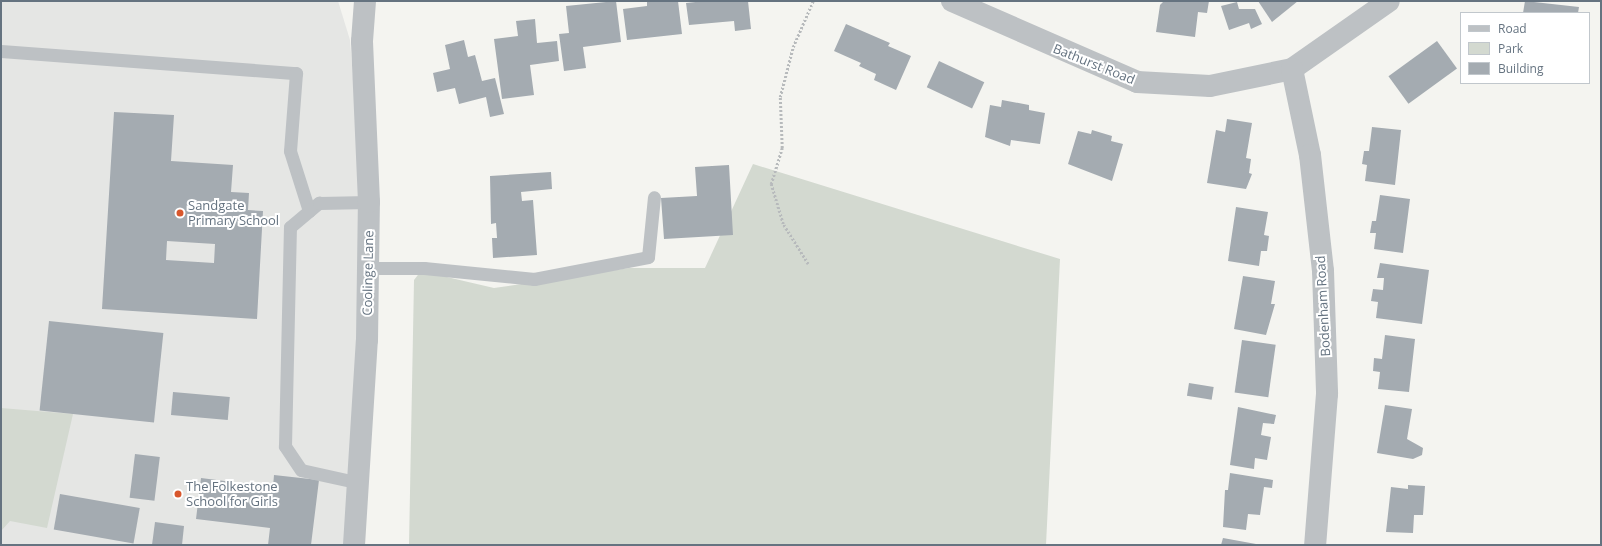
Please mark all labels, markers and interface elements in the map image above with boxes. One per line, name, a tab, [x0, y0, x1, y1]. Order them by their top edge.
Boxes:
legend	[1460, 12, 1590, 84]
text: Road	[1498, 20, 1527, 37]
text: Park	[1498, 40, 1523, 57]
street label: Bathurst Road	[1051, 41, 1137, 87]
text: Building	[1498, 60, 1543, 77]
place label: Sandgate Primary School	[188, 198, 279, 229]
marker: Sandgate Primary School	[175, 208, 185, 218]
street label: Coolinge Lane	[359, 230, 377, 316]
street label: Bodenham Road	[1313, 255, 1333, 357]
place label: The Folkestone School for Girls	[186, 479, 278, 510]
marker: The Folkestone School for Girls	[173, 489, 183, 499]

